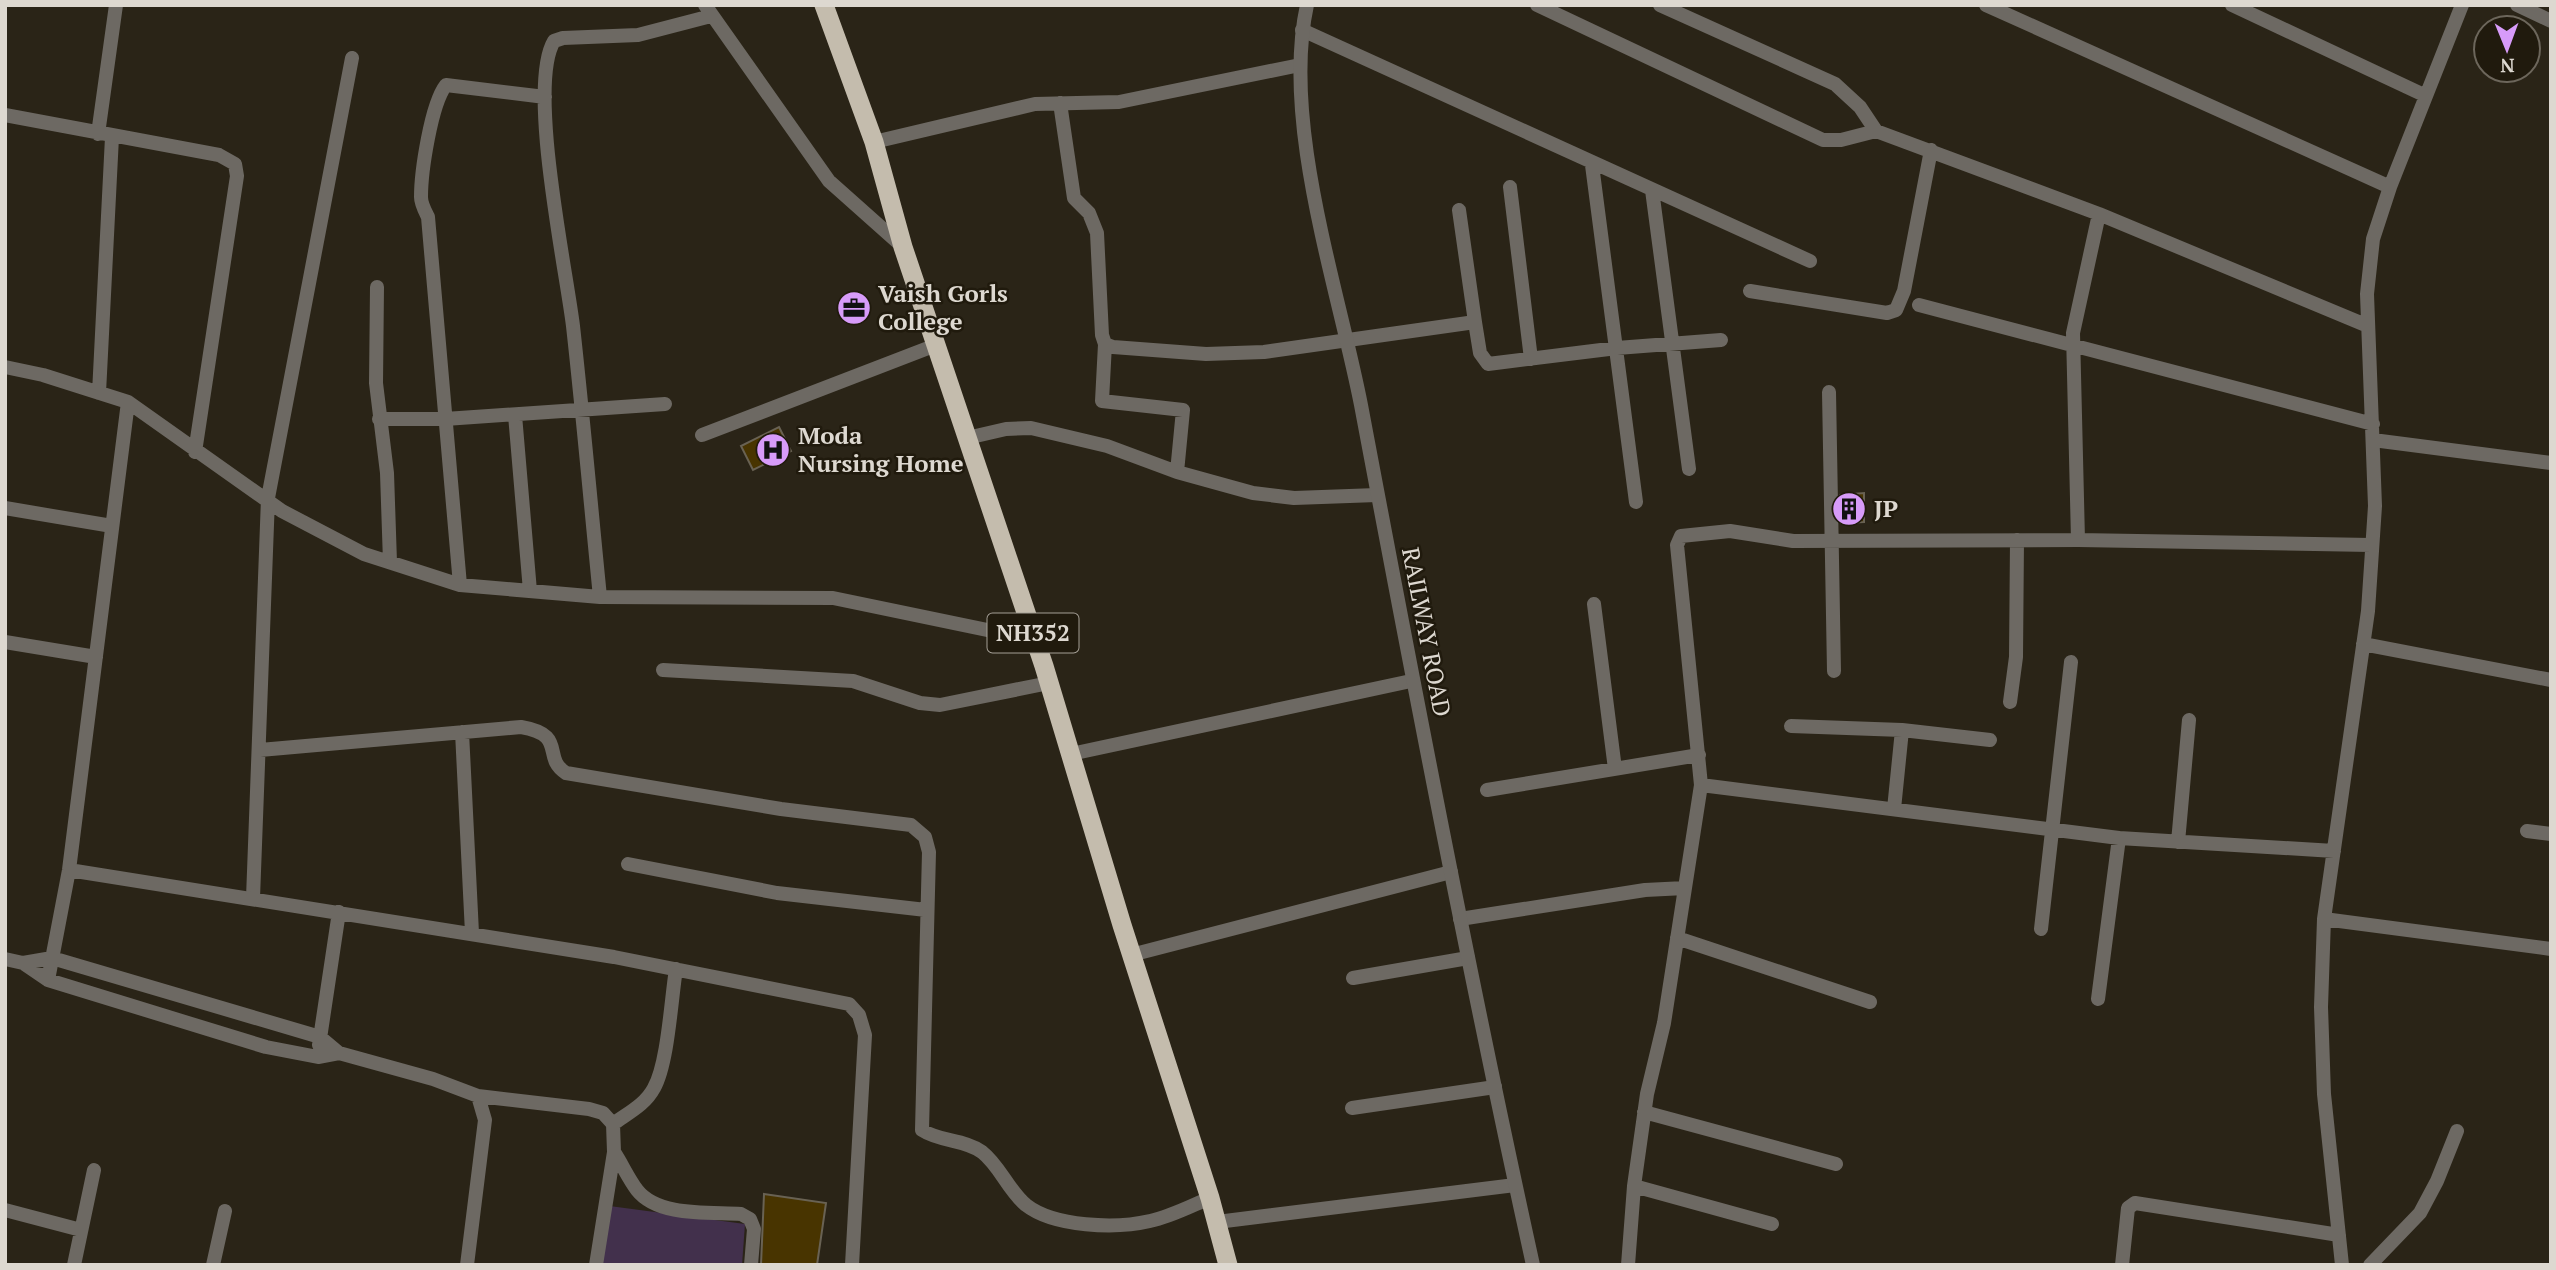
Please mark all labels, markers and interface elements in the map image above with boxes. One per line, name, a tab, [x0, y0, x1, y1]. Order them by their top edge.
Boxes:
north arrow	[2472, 14, 2542, 84]
text: N	[2499, 54, 2515, 79]
place label: Vaish Gorls College	[878, 277, 1008, 337]
office icon: Vaish Gorls College	[835, 289, 873, 327]
place label: Moda Nursing Home	[798, 419, 964, 479]
hospital icon: Moda Nursing Home	[754, 431, 792, 469]
building icon: JP	[1830, 490, 1868, 528]
place label: JP	[1874, 492, 1898, 524]
street label: RAILWAY ROAD	[1395, 544, 1459, 719]
road number: NH352	[988, 614, 1078, 652]

